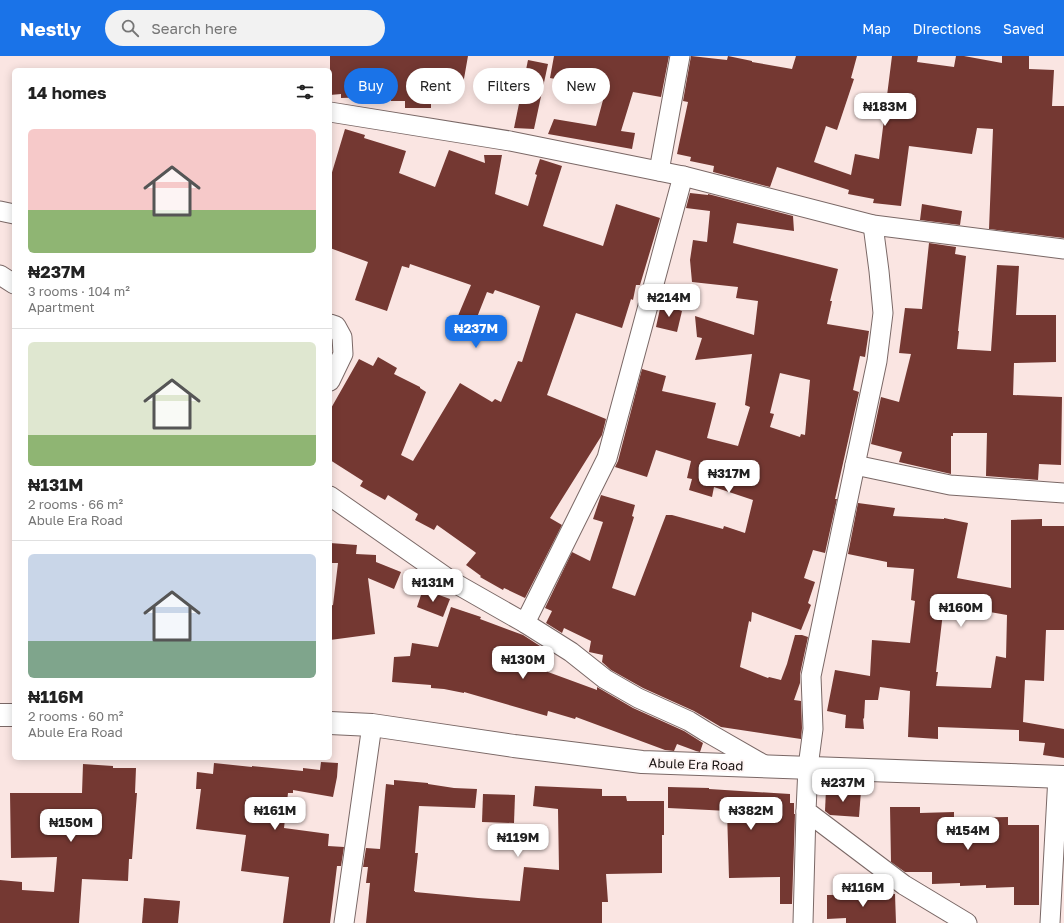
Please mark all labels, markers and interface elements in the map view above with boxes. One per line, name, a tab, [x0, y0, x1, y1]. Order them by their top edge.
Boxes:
search box	[105, 10, 385, 46]
text: Nestly	[20, 17, 81, 40]
icon: search	[119, 17, 141, 39]
text: Search here	[151, 19, 237, 37]
text: Map	[862, 20, 891, 37]
text: Directions	[913, 20, 981, 37]
text: Saved	[1003, 20, 1044, 37]
chip: Buy	[344, 68, 398, 104]
chip: Rent	[406, 68, 465, 104]
chip: Filters	[473, 68, 544, 104]
chip: New	[552, 68, 610, 104]
icon: filters	[294, 81, 316, 103]
text: 14 homes	[28, 82, 107, 103]
pin: ₦183M	[857, 93, 913, 127]
text: ₦183M	[863, 98, 907, 114]
icon: home	[136, 155, 208, 227]
text: ₦237M	[28, 261, 85, 282]
text: 3 rooms · 104 m²	[28, 283, 130, 299]
pin: ₦214M	[641, 284, 697, 318]
text: ₦214M	[647, 289, 691, 305]
text: Apartment	[28, 299, 95, 315]
pin: ₦237M	[448, 315, 504, 349]
text: ₦237M	[454, 320, 498, 336]
icon: home	[136, 368, 208, 440]
pin: ₦317M	[701, 460, 757, 494]
text: ₦317M	[708, 465, 750, 481]
text: ₦131M	[28, 474, 83, 495]
text: 2 rooms · 66 m²	[28, 496, 123, 512]
text: Abule Era Road	[28, 512, 123, 528]
pin: ₦131M	[405, 569, 461, 603]
text: ₦131M	[412, 574, 454, 590]
icon: home	[136, 580, 208, 652]
pin: ₦160M	[933, 594, 989, 628]
text: ₦160M	[939, 599, 983, 615]
pin: ₦130M	[495, 646, 551, 680]
text: ₦130M	[501, 651, 545, 667]
text: ₦116M	[28, 686, 84, 707]
text: 2 rooms · 60 m²	[28, 708, 124, 724]
text: Abule Era Road	[28, 724, 123, 740]
street label: Abule Era Road	[648, 754, 744, 774]
pin: ₦237M	[815, 769, 871, 803]
text: ₦237M	[821, 774, 865, 790]
pin: ₦161M	[247, 797, 303, 831]
pin: ₦382M	[723, 797, 779, 831]
text: ₦161M	[254, 802, 296, 818]
text: ₦382M	[728, 802, 774, 818]
pin: ₦150M	[43, 809, 99, 843]
text: ₦150M	[49, 814, 93, 830]
pin: ₦154M	[940, 817, 996, 851]
text: ₦154M	[946, 822, 990, 838]
pin: ₦119M	[490, 824, 546, 858]
text: ₦119M	[497, 829, 539, 845]
pin: ₦116M	[835, 874, 891, 908]
text: ₦116M	[842, 879, 884, 895]

